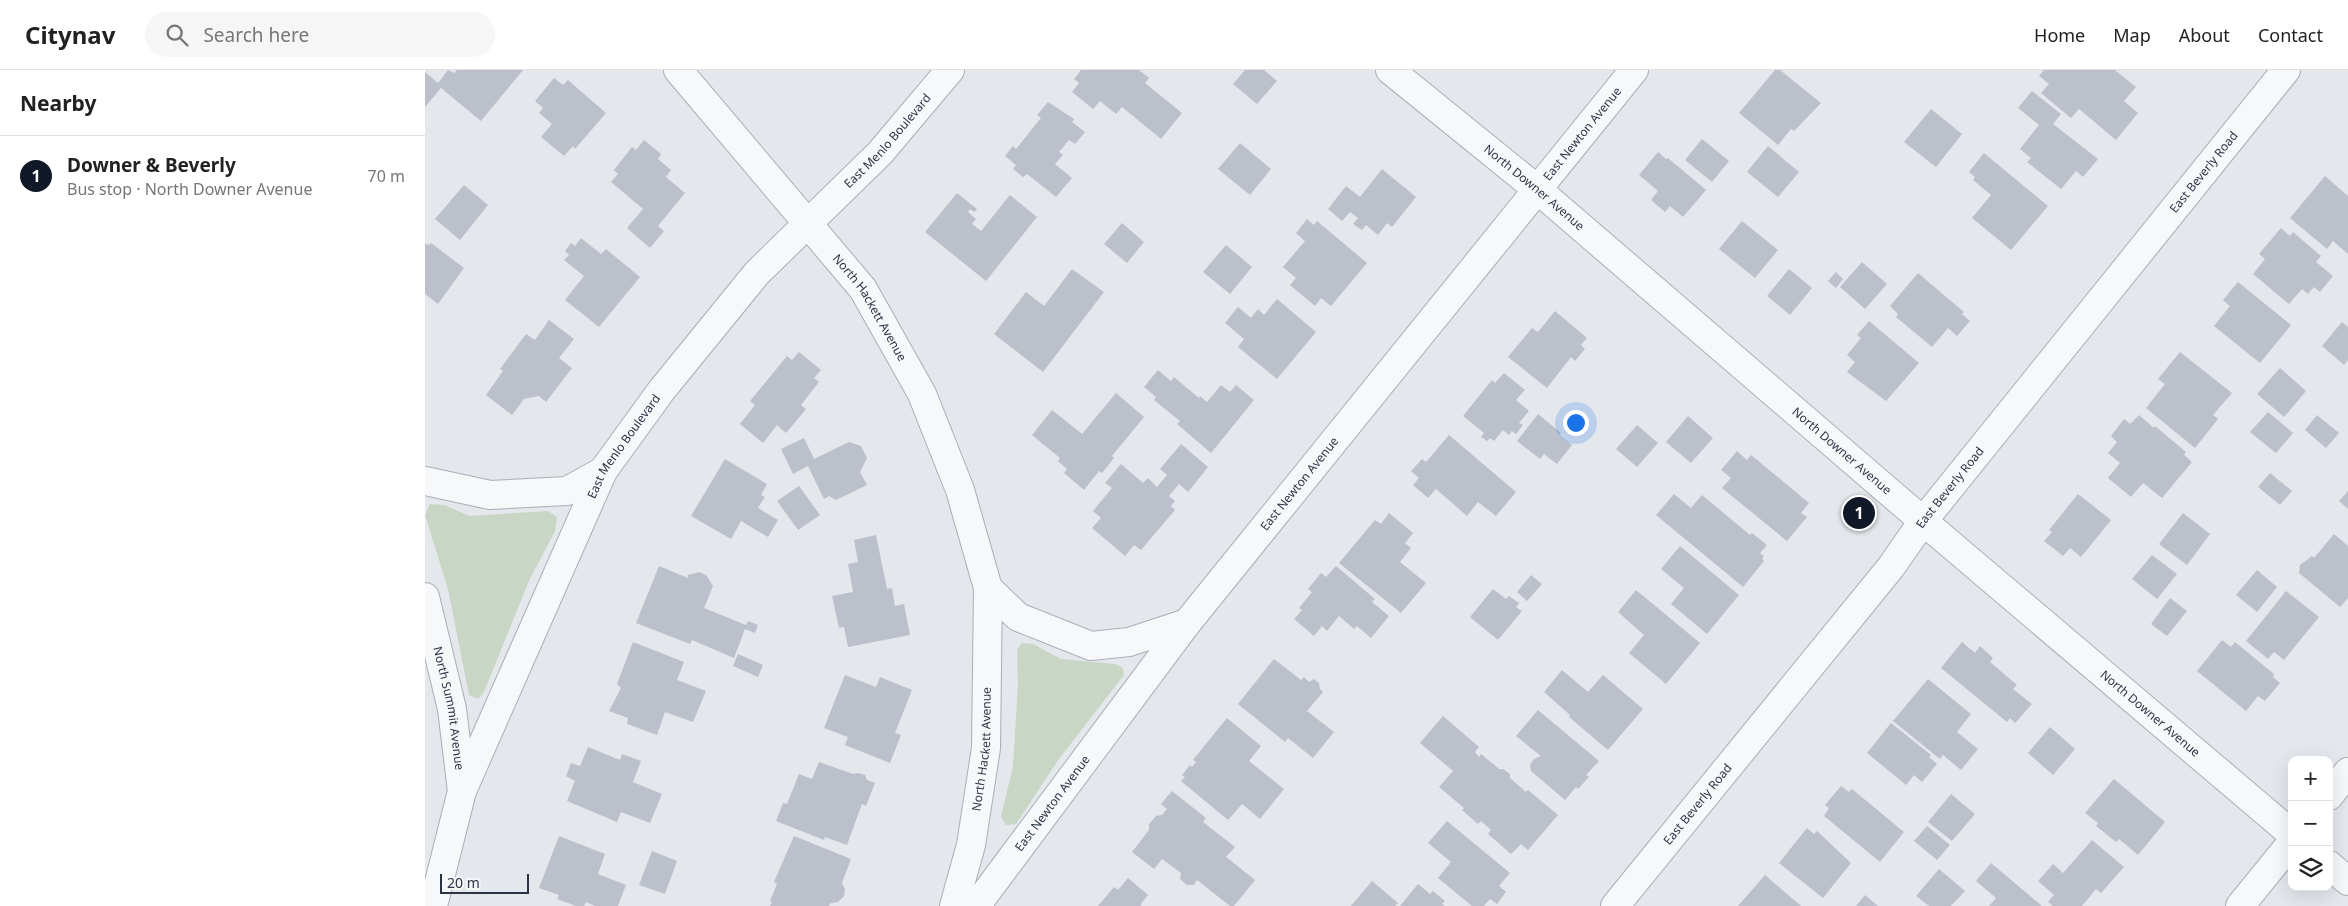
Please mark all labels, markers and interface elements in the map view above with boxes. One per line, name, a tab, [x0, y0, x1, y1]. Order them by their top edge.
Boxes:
search box	[145, 12, 495, 57]
text: Citynav	[25, 18, 115, 51]
icon: search	[163, 21, 191, 49]
text: Search here	[203, 22, 309, 48]
text: Home	[2034, 23, 2085, 47]
text: Map	[2113, 23, 2151, 47]
text: About	[2179, 23, 2230, 47]
text: Contact	[2258, 23, 2323, 47]
street label: East Newton Avenue	[1539, 83, 1625, 184]
text: Nearby	[20, 89, 96, 117]
street label: East Menlo Boulevard	[840, 90, 935, 192]
street label: East Beverly Road	[2165, 128, 2241, 216]
street label: North Downer Avenue	[1481, 140, 1588, 234]
text: Downer & Beverly	[67, 152, 236, 178]
text: 1	[31, 165, 41, 187]
text: 70 m	[368, 165, 405, 187]
text: Bus stop · North Downer Avenue	[67, 178, 312, 200]
street label: North Hackett Avenue	[829, 250, 911, 364]
street label: East Menlo Boulevard	[583, 391, 664, 501]
street label: North Downer Avenue	[1789, 403, 1895, 498]
your location	[1563, 410, 1589, 436]
street label: East Newton Avenue	[1256, 433, 1342, 534]
street label: East Beverly Road	[1911, 443, 1987, 531]
pin: 1	[1843, 494, 1875, 532]
street label: North Summit Avenue	[429, 645, 468, 771]
street label: North Downer Avenue	[2097, 666, 2204, 761]
street label: North Hackett Avenue	[967, 687, 995, 812]
street label: East Newton Avenue	[1011, 751, 1094, 855]
map controls	[2288, 756, 2333, 891]
button: +	[2288, 756, 2333, 801]
street label: East Beverly Road	[1659, 760, 1736, 848]
button: −	[2288, 801, 2333, 846]
button: layers	[2288, 846, 2333, 891]
scale bar	[440, 871, 529, 894]
text: 20 m	[447, 873, 480, 892]

